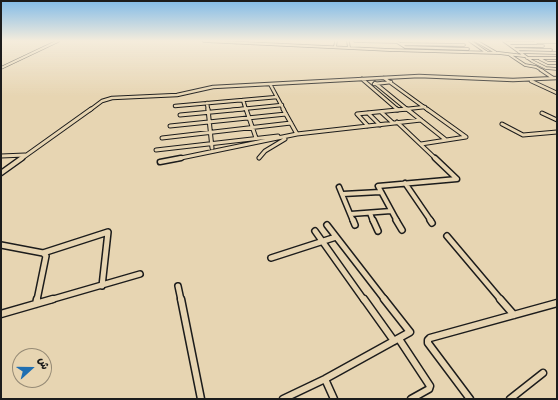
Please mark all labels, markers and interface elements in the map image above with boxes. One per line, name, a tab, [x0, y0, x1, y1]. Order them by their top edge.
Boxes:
north arrow	[12, 348, 52, 388]
text: ش	[34, 356, 50, 372]

